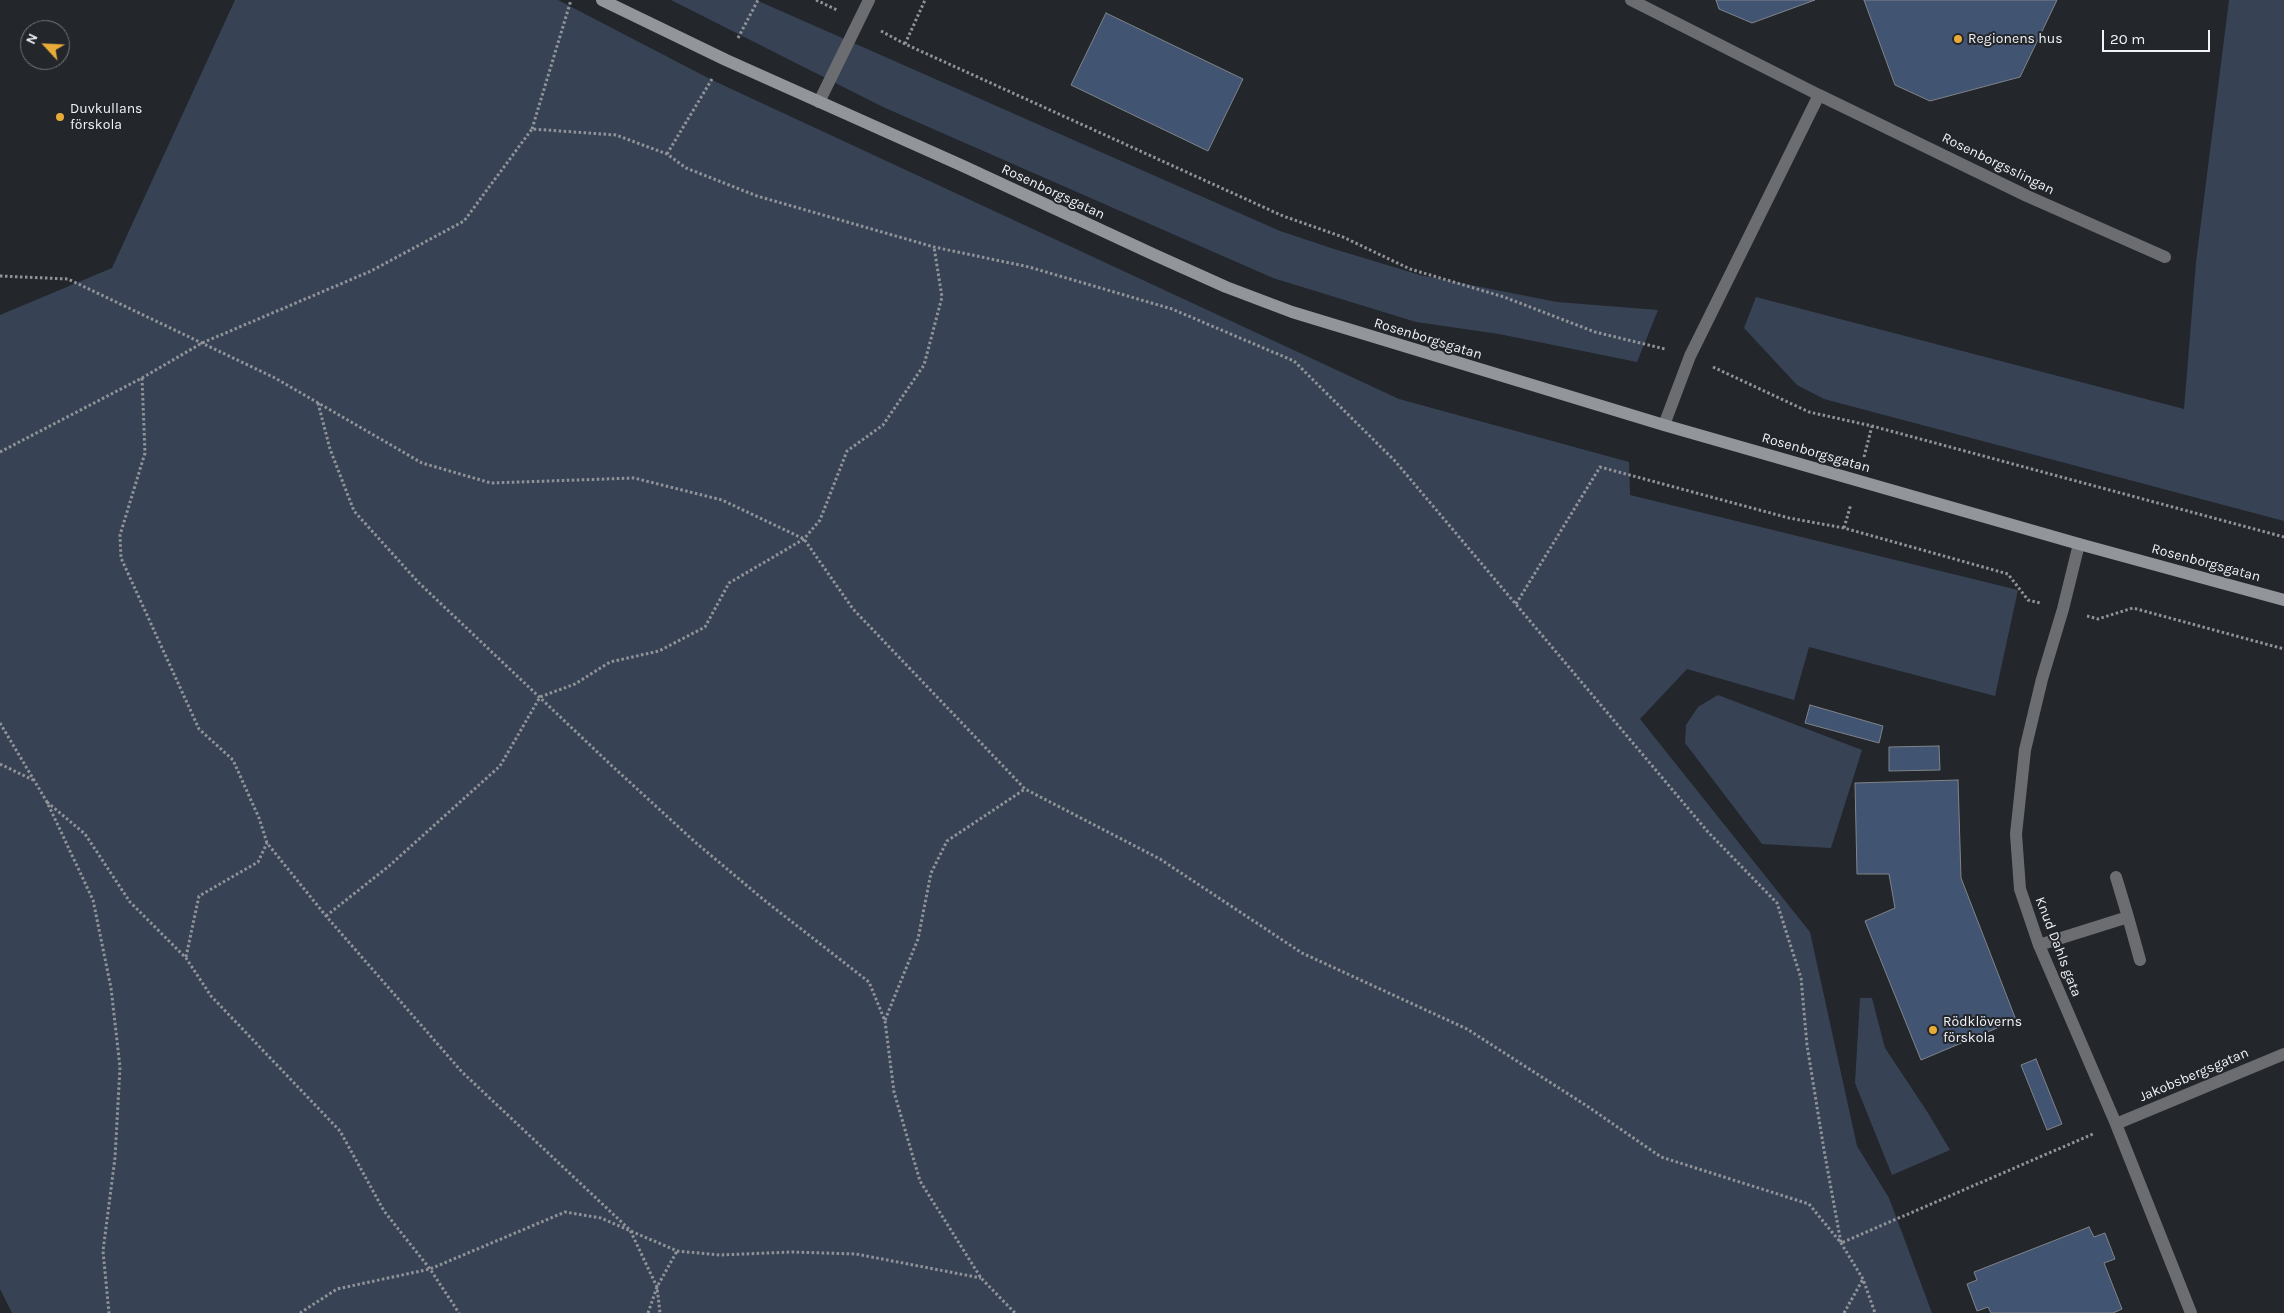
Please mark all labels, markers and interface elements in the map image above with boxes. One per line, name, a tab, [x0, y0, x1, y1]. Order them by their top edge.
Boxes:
north arrow	[20, 20, 70, 70]
scale bar	[2104, 20, 2212, 52]
text: 20 m	[2110, 30, 2145, 48]
text: N	[22, 31, 42, 47]
place label: Regionens hus	[1968, 31, 2063, 47]
marker: Regionens hus	[1952, 33, 1964, 45]
place label: Duvkullans förskola	[70, 101, 142, 134]
marker: Duvkullans förskola	[54, 111, 66, 123]
street label: Rosenborgsslingan	[1939, 129, 2057, 199]
street label: Rosenborgsgatan	[999, 161, 1107, 223]
street label: Rosenborgsgatan	[1372, 315, 1484, 363]
street label: Rosenborgsgatan	[1760, 429, 1872, 477]
street label: Rosenborgsgatan	[2150, 540, 2262, 586]
street label: Knud Dahls gata	[2031, 895, 2085, 999]
place label: Rödklöverns förskola	[1943, 1014, 2022, 1046]
marker: Rödklöverns förskola	[1927, 1024, 1939, 1036]
street label: Jakobsbergsgatan	[2137, 1044, 2251, 1106]

